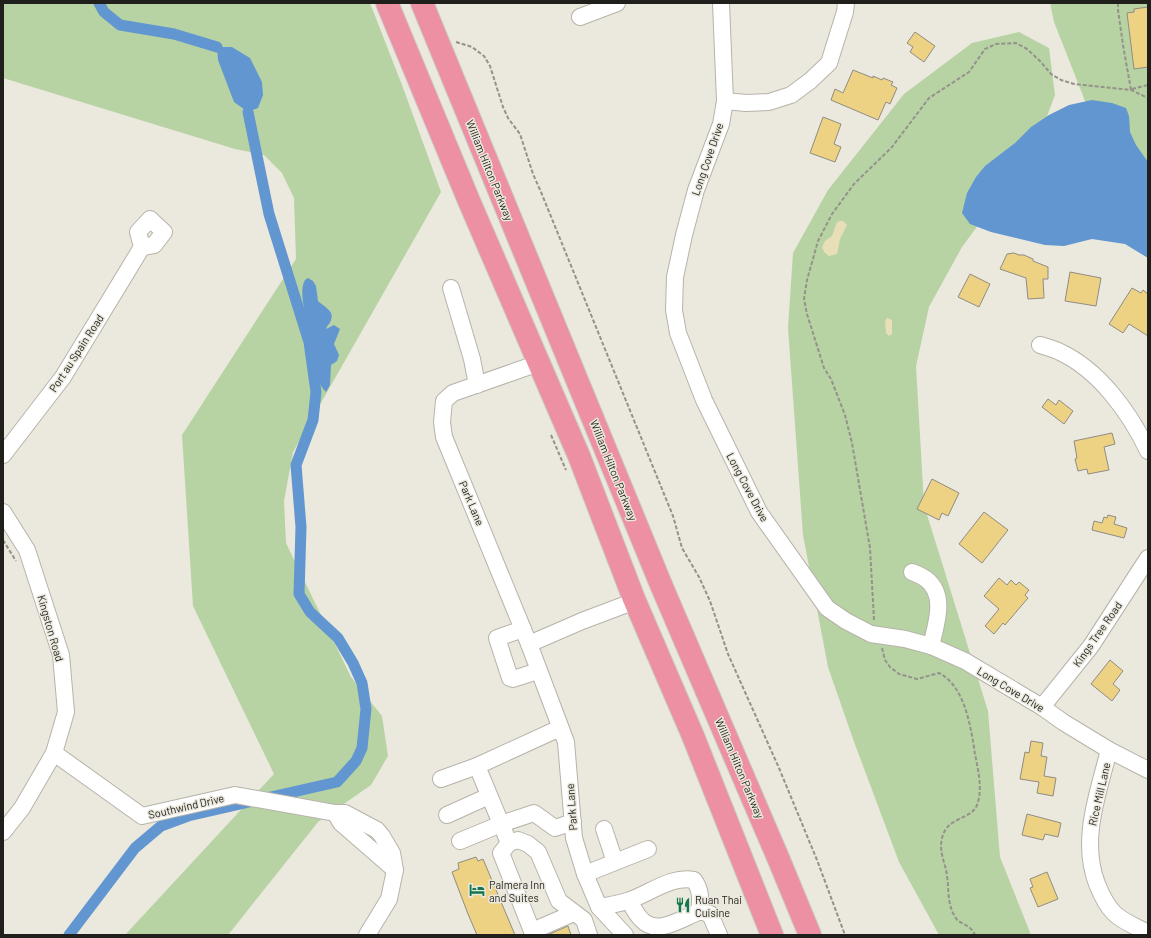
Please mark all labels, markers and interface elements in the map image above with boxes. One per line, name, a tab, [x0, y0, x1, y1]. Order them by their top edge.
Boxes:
street label: William Hilton Parkway	[464, 118, 516, 222]
street label: Long Cove Drive	[688, 121, 726, 197]
street label: Port au Spain Road	[46, 312, 106, 394]
street label: William Hilton Parkway	[588, 418, 640, 522]
street label: Long Cove Drive	[724, 450, 772, 524]
street label: Park Lane	[457, 479, 487, 527]
street label: Kingston Road	[35, 593, 67, 663]
street label: Kings Tree Road	[1070, 599, 1124, 669]
street label: Long Cove Drive	[975, 664, 1047, 714]
street label: William Hilton Parkway	[713, 716, 767, 820]
street label: Rice Mill Lane	[1085, 761, 1113, 827]
street label: Park Lane	[563, 783, 579, 831]
street label: Southwind Drive	[147, 791, 225, 821]
place label: Palmera Inn and Suites	[489, 878, 545, 904]
hotel icon: Palmera Inn and Suites	[468, 881, 486, 899]
place label: Ruan Thai Cuisine	[695, 893, 742, 919]
restaurant icon: Ruan Thai Cuisine	[674, 896, 692, 914]

